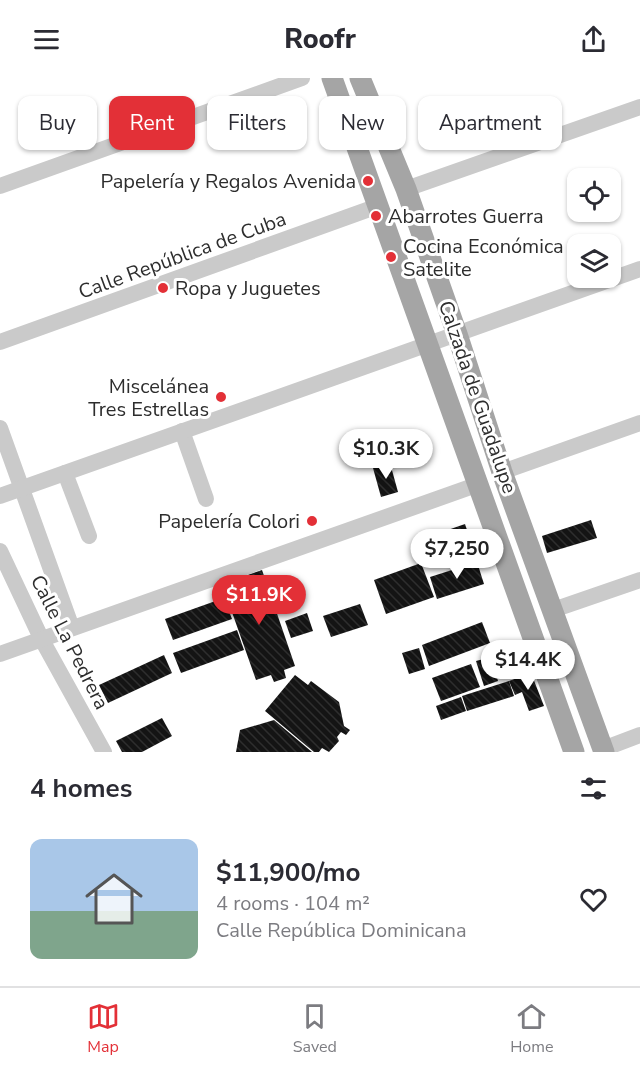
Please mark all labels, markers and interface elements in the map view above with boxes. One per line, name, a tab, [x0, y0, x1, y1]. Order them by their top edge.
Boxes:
text: Roofr	[284, 21, 356, 58]
icon: menu	[30, 23, 63, 56]
icon: share	[577, 23, 610, 56]
chip: Buy	[18, 96, 97, 150]
chip: Rent	[109, 96, 195, 150]
chip: Filters	[207, 96, 307, 150]
chip: New	[319, 96, 406, 150]
chip: Apartment	[418, 96, 562, 150]
place label: Papelería y Regalos Avenida	[101, 168, 356, 195]
map controls	[567, 168, 621, 288]
button: locate	[567, 168, 621, 222]
marker: Papelería y Regalos Avenida	[361, 174, 375, 188]
place label: Abarrotes Guerra	[388, 203, 544, 230]
street label: Calle República de Cuba	[75, 205, 290, 306]
marker: Abarrotes Guerra	[369, 209, 383, 223]
place label: Cocina Económica Satelite	[403, 233, 564, 283]
button: layers	[567, 234, 621, 288]
marker: Cocina Económica Satelite	[384, 250, 398, 264]
place label: Ropa y Juguetes	[175, 275, 321, 302]
marker: Ropa y Juguetes	[156, 281, 170, 295]
street label: Calzada de Guadalupe	[432, 297, 523, 497]
place label: Miscelánea Tres Estrellas	[88, 373, 209, 423]
marker: Miscelánea Tres Estrellas	[214, 390, 228, 404]
pin: $10.3K	[337, 429, 435, 480]
text: $10.3K	[353, 435, 419, 462]
place label: Papelería Colori	[158, 508, 300, 535]
marker: Papelería Colori	[305, 514, 319, 528]
pin: $7,250	[408, 529, 506, 580]
text: $7,250	[425, 535, 489, 562]
street label: Calle La Pedrera	[24, 570, 115, 714]
pin: $11.9K	[210, 575, 308, 626]
text: $11.9K	[226, 581, 292, 608]
pin: $14.4K	[479, 640, 577, 691]
text: $14.4K	[495, 646, 561, 673]
text: 4 homes	[30, 771, 132, 806]
icon: filters	[577, 772, 610, 805]
text: $11,900/mo	[216, 855, 360, 890]
icon: home	[78, 863, 150, 935]
icon: heart	[577, 883, 610, 916]
text: 4 rooms · 104 m²	[216, 890, 370, 917]
text: Calle República Dominicana	[216, 917, 467, 944]
tab: Map	[87, 1000, 120, 1058]
tab: Saved	[293, 1000, 337, 1058]
tab: Home	[510, 1000, 553, 1058]

